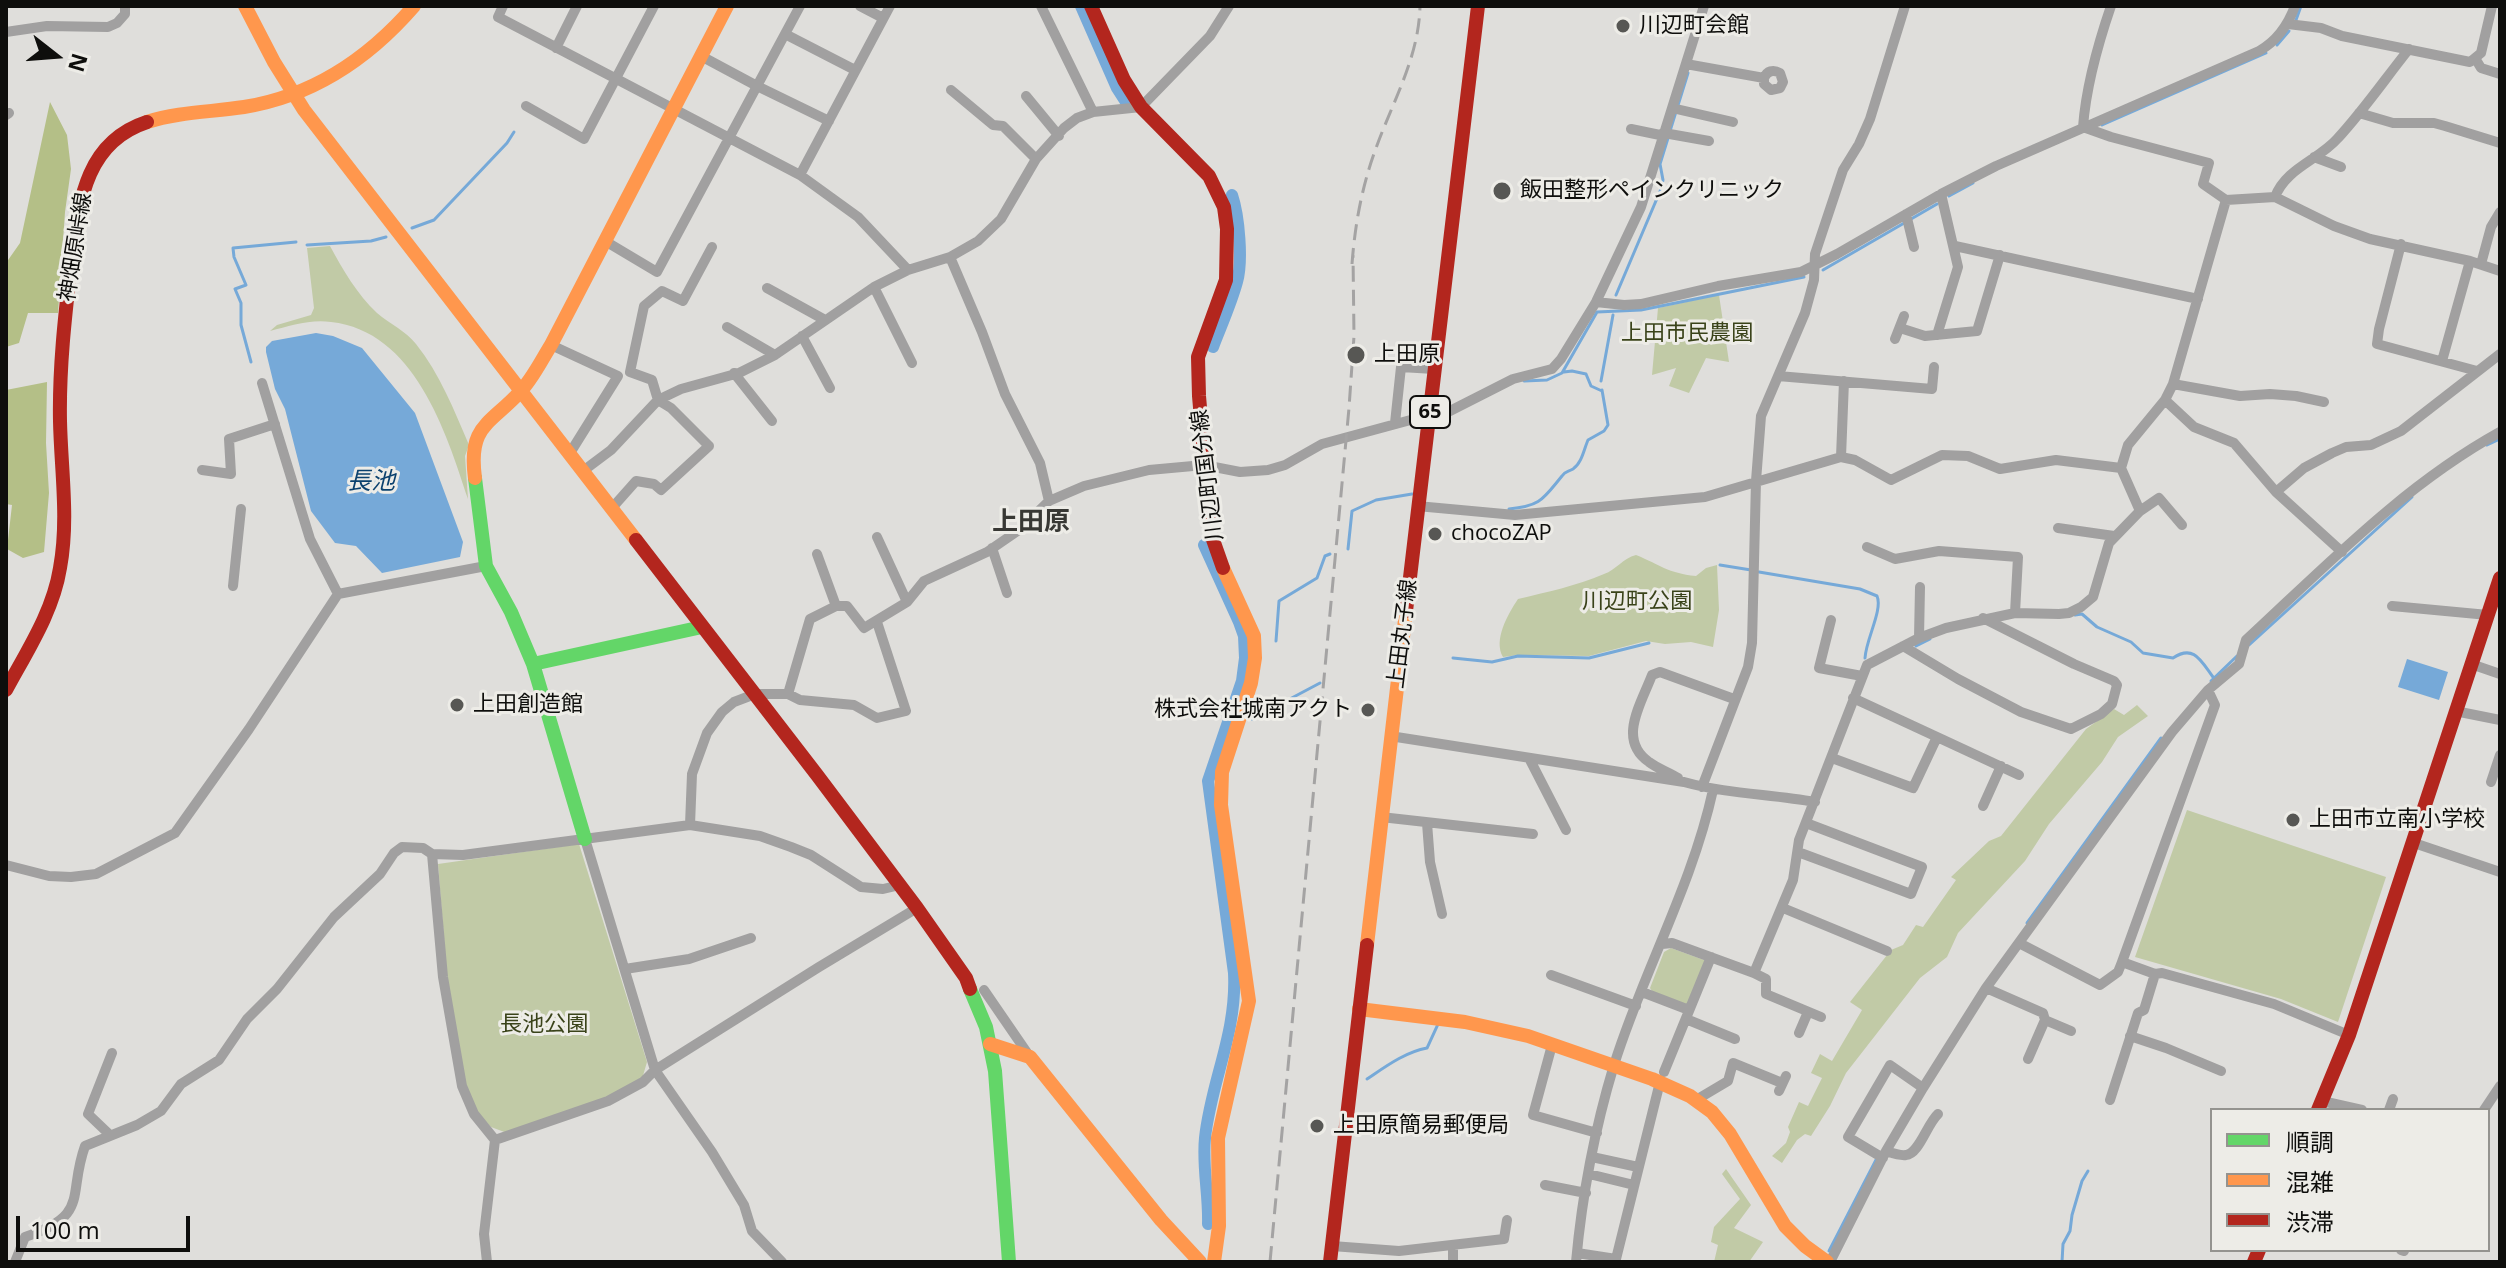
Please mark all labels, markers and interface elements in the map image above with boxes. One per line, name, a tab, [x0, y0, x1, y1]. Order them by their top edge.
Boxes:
place label: 川辺町会館	[1639, 13, 1749, 39]
north arrow	[16, 16, 96, 96]
marker: 川辺町会館	[1614, 17, 1632, 35]
text: N	[62, 50, 96, 76]
place label: 飯田整形ペインクリニック	[1520, 178, 1784, 204]
marker: 飯田整形ペインクリニック	[1491, 180, 1513, 202]
street label: 神畑原峠線	[54, 191, 98, 303]
park label: 上田市民農園	[1621, 321, 1753, 347]
place label: 上田原	[1374, 342, 1440, 368]
marker: 上田原	[1345, 344, 1367, 366]
road number: 65	[1410, 396, 1450, 428]
street label: 川辺町国分線	[1187, 408, 1229, 542]
water label: 長池	[347, 468, 395, 496]
district label: 上田原	[992, 507, 1070, 539]
place label: chocoZAP	[1451, 521, 1552, 547]
marker: chocoZAP	[1426, 525, 1444, 543]
street label: 上田丸子線	[1383, 578, 1423, 690]
park label: 川辺町公園	[1582, 589, 1692, 615]
place label: 上田創造館	[473, 692, 583, 718]
marker: 上田創造館	[448, 696, 466, 714]
place label: 株式会社城南アクト	[1154, 697, 1352, 723]
marker: 株式会社城南アクト	[1359, 701, 1377, 719]
place label: 上田市立南小学校	[2309, 807, 2485, 833]
marker: 上田市立南小学校	[2284, 811, 2302, 829]
park label: 長池公園	[500, 1012, 588, 1038]
legend	[2210, 1108, 2490, 1252]
place label: 上田原簡易郵便局	[1333, 1113, 1509, 1139]
marker: 上田原簡易郵便局	[1308, 1117, 1326, 1135]
text: 順調	[2286, 1125, 2334, 1158]
text: 混雑	[2286, 1165, 2334, 1198]
scale bar	[20, 1200, 194, 1250]
text: 渋滞	[2286, 1205, 2334, 1238]
text: 100 m	[30, 1213, 100, 1246]

